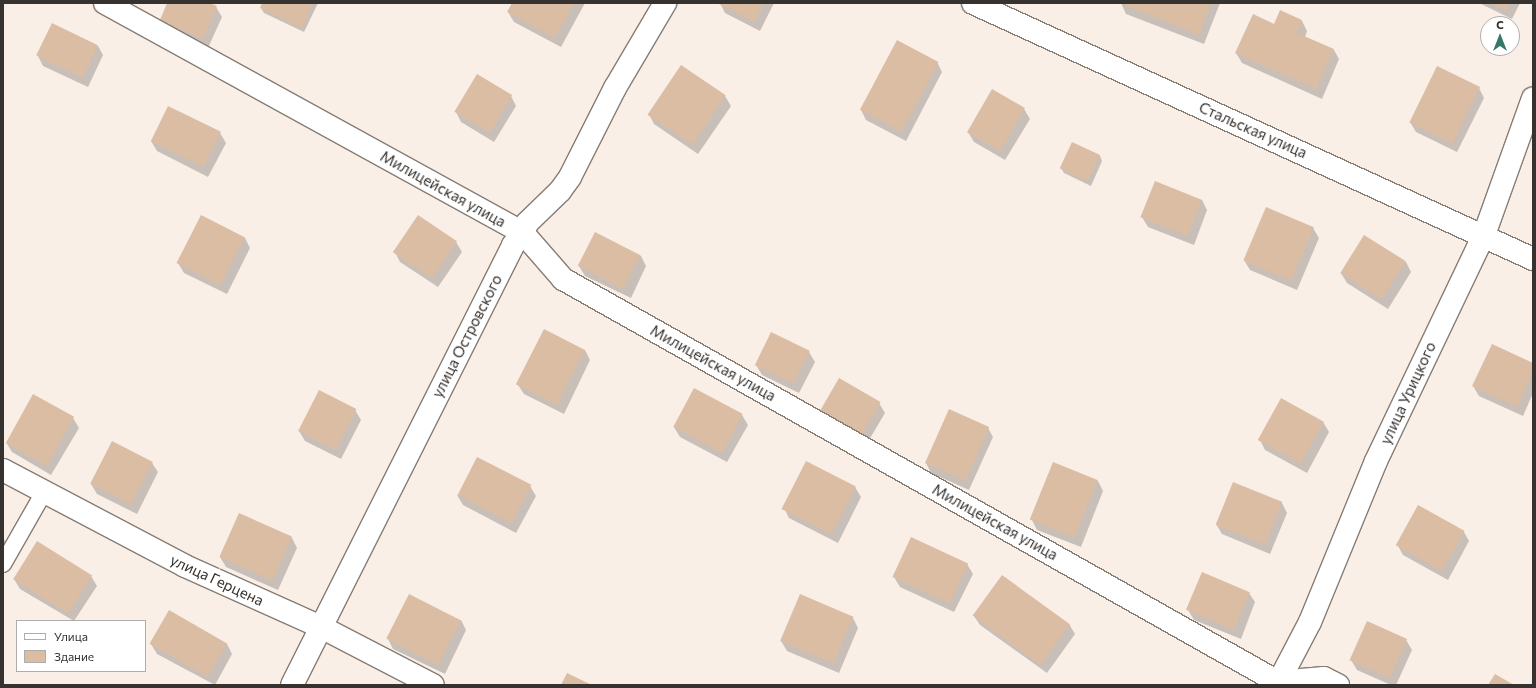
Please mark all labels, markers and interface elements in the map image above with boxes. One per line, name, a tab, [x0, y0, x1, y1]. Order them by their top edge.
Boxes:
north arrow	[1480, 16, 1520, 56]
text: С	[1496, 18, 1504, 31]
street label: Стальская улица	[1196, 98, 1310, 162]
street label: Милицейская улица	[377, 147, 509, 231]
street label: улица Островского	[428, 271, 506, 401]
street label: Милицейская улица	[647, 321, 779, 405]
street label: улица Урицкого	[1376, 339, 1440, 447]
street label: Милицейская улица	[929, 480, 1061, 564]
street label: улица Герцена	[167, 551, 267, 609]
legend	[16, 620, 146, 672]
text: Улица	[54, 629, 88, 643]
text: Здание	[54, 649, 94, 663]

